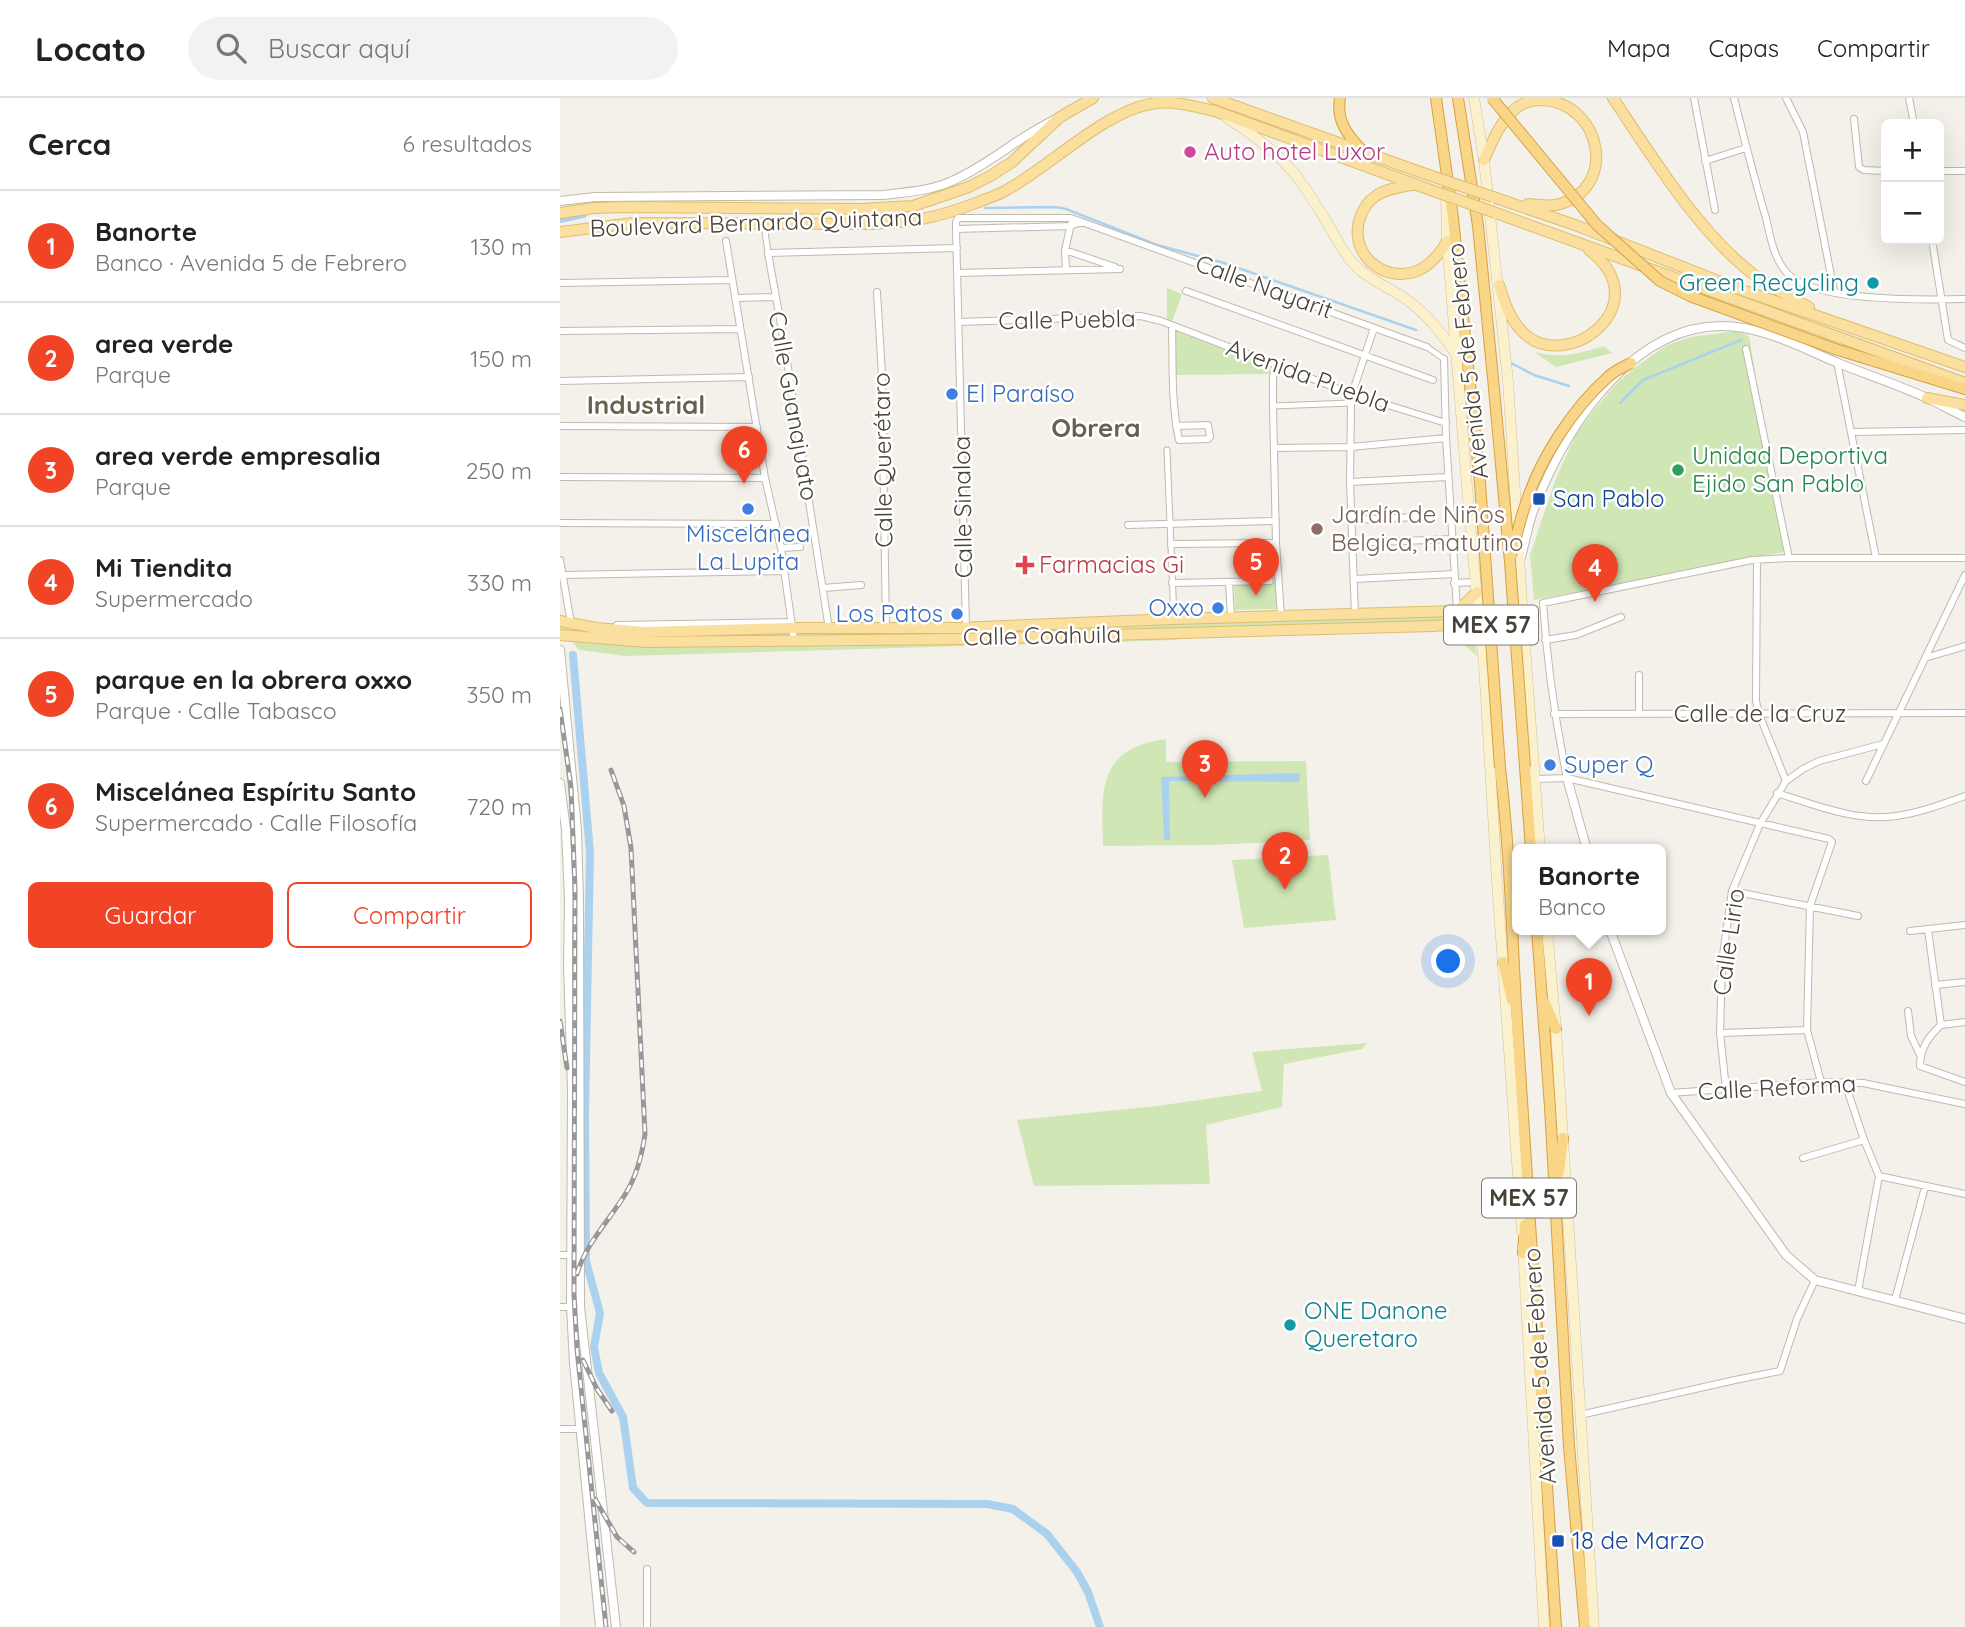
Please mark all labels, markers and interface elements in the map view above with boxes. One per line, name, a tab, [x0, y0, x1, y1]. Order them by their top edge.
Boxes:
search box	[188, 17, 678, 80]
text: Locato	[35, 28, 146, 69]
icon: search	[212, 29, 250, 67]
text: Buscar aquí	[268, 32, 410, 65]
text: Mapa	[1607, 33, 1671, 63]
text: Capas	[1709, 33, 1779, 63]
text: Compartir	[1817, 33, 1930, 63]
map controls	[1881, 119, 1944, 245]
button: +	[1881, 119, 1944, 182]
text: Cerca	[28, 125, 111, 163]
text: 6 resultados	[403, 129, 532, 158]
place label: Auto hotel Luxor	[1204, 136, 1385, 166]
marker: Auto hotel Luxor	[1182, 144, 1198, 160]
button: −	[1881, 182, 1944, 245]
street label: Boulevard Bernardo Quintana	[589, 201, 923, 243]
text: Banorte	[95, 215, 197, 248]
text: 1	[47, 232, 55, 261]
text: 130 m	[470, 232, 532, 261]
street label: Avenida 5 de Febrero	[1440, 242, 1494, 480]
street label: Calle Nayarit	[1192, 247, 1337, 325]
text: Banco · Avenida 5 de Febrero	[95, 248, 407, 277]
place label: Green Recycling	[1679, 267, 1859, 297]
marker: Green Recycling	[1865, 275, 1881, 291]
street label: Calle Puebla	[998, 303, 1136, 335]
street label: Calle Guanajuato	[763, 309, 825, 503]
text: area verde	[95, 327, 233, 360]
street label: Avenida Puebla	[1223, 332, 1394, 419]
text: 2	[44, 344, 58, 373]
text: 150 m	[470, 344, 532, 373]
text: Parque	[95, 360, 171, 389]
street label: Calle Querétaro	[865, 372, 899, 548]
place label: El Paraíso	[966, 378, 1075, 408]
marker: El Paraíso	[944, 386, 960, 402]
district label: Industrial	[587, 388, 705, 421]
district label: Obrera	[1051, 411, 1141, 444]
pin: 6	[721, 426, 767, 484]
street label: Calle Sinaloa	[946, 436, 978, 579]
text: area verde empresalia	[95, 439, 381, 472]
place label: Unidad Deportiva Ejido San Pablo	[1692, 440, 1888, 498]
text: 3	[45, 456, 57, 485]
text: 250 m	[466, 456, 532, 485]
marker: Unidad Deportiva Ejido San Pablo	[1670, 462, 1686, 478]
text: Parque	[95, 472, 171, 501]
place label: San Pablo	[1553, 483, 1665, 513]
marker: San Pablo	[1531, 491, 1547, 507]
place label: Jardín de Niños Belgica, matutino	[1331, 499, 1524, 557]
marker: Miscelánea La Lupita	[740, 501, 756, 517]
place label: Miscelánea La Lupita	[686, 518, 810, 576]
marker: Jardín de Niños Belgica, matutino	[1309, 521, 1325, 537]
pin: 5	[1233, 538, 1279, 596]
pin: 4	[1572, 544, 1618, 602]
place label: Farmacias Gi	[1039, 549, 1184, 579]
text: Mi Tiendita	[95, 551, 232, 584]
marker: Farmacias Gi	[1017, 557, 1033, 573]
text: 4	[44, 568, 58, 597]
text: 330 m	[467, 568, 532, 597]
text: Supermercado	[95, 584, 253, 613]
place label: Oxxo	[1148, 592, 1204, 622]
place label: Los Patos	[835, 598, 943, 628]
marker: Oxxo	[1210, 600, 1226, 616]
marker: Los Patos	[949, 606, 965, 622]
road number: MEX 57	[1444, 606, 1538, 645]
street label: Calle Coahuila	[963, 619, 1121, 651]
text: parque en la obrera oxxo	[95, 663, 412, 696]
text: 5	[44, 680, 58, 709]
text: 350 m	[466, 680, 532, 709]
text: Parque · Calle Tabasco	[95, 696, 337, 725]
street label: Calle de la Cruz	[1674, 698, 1846, 728]
pin: 3	[1182, 740, 1228, 798]
place label: Super Q	[1564, 749, 1655, 779]
marker: Super Q	[1542, 757, 1558, 773]
text: Miscelánea Espíritu Santo	[95, 775, 416, 808]
text: 6	[45, 792, 57, 821]
text: 720 m	[467, 792, 532, 821]
text: Supermercado · Calle Filosofía	[95, 808, 417, 837]
pin: 2	[1262, 832, 1308, 890]
popup	[1512, 844, 1666, 935]
text: Banorte	[1538, 859, 1640, 892]
button: Guardar	[28, 882, 273, 948]
button: Compartir	[287, 882, 532, 948]
street label: Calle Lirio	[1706, 886, 1750, 997]
text: Banco	[1538, 892, 1606, 921]
your location	[1431, 944, 1465, 978]
pin: 1	[1566, 958, 1612, 1016]
street label: Calle Reforma	[1697, 1068, 1857, 1106]
road number: MEX 57	[1482, 1178, 1576, 1218]
street label: Avenida 5 de Febrero	[1516, 1247, 1562, 1485]
place label: ONE Danone Queretaro	[1304, 1295, 1448, 1353]
marker: ONE Danone Queretaro	[1282, 1317, 1298, 1333]
place label: 18 de Marzo	[1572, 1525, 1704, 1555]
marker: 18 de Marzo	[1550, 1533, 1566, 1549]

